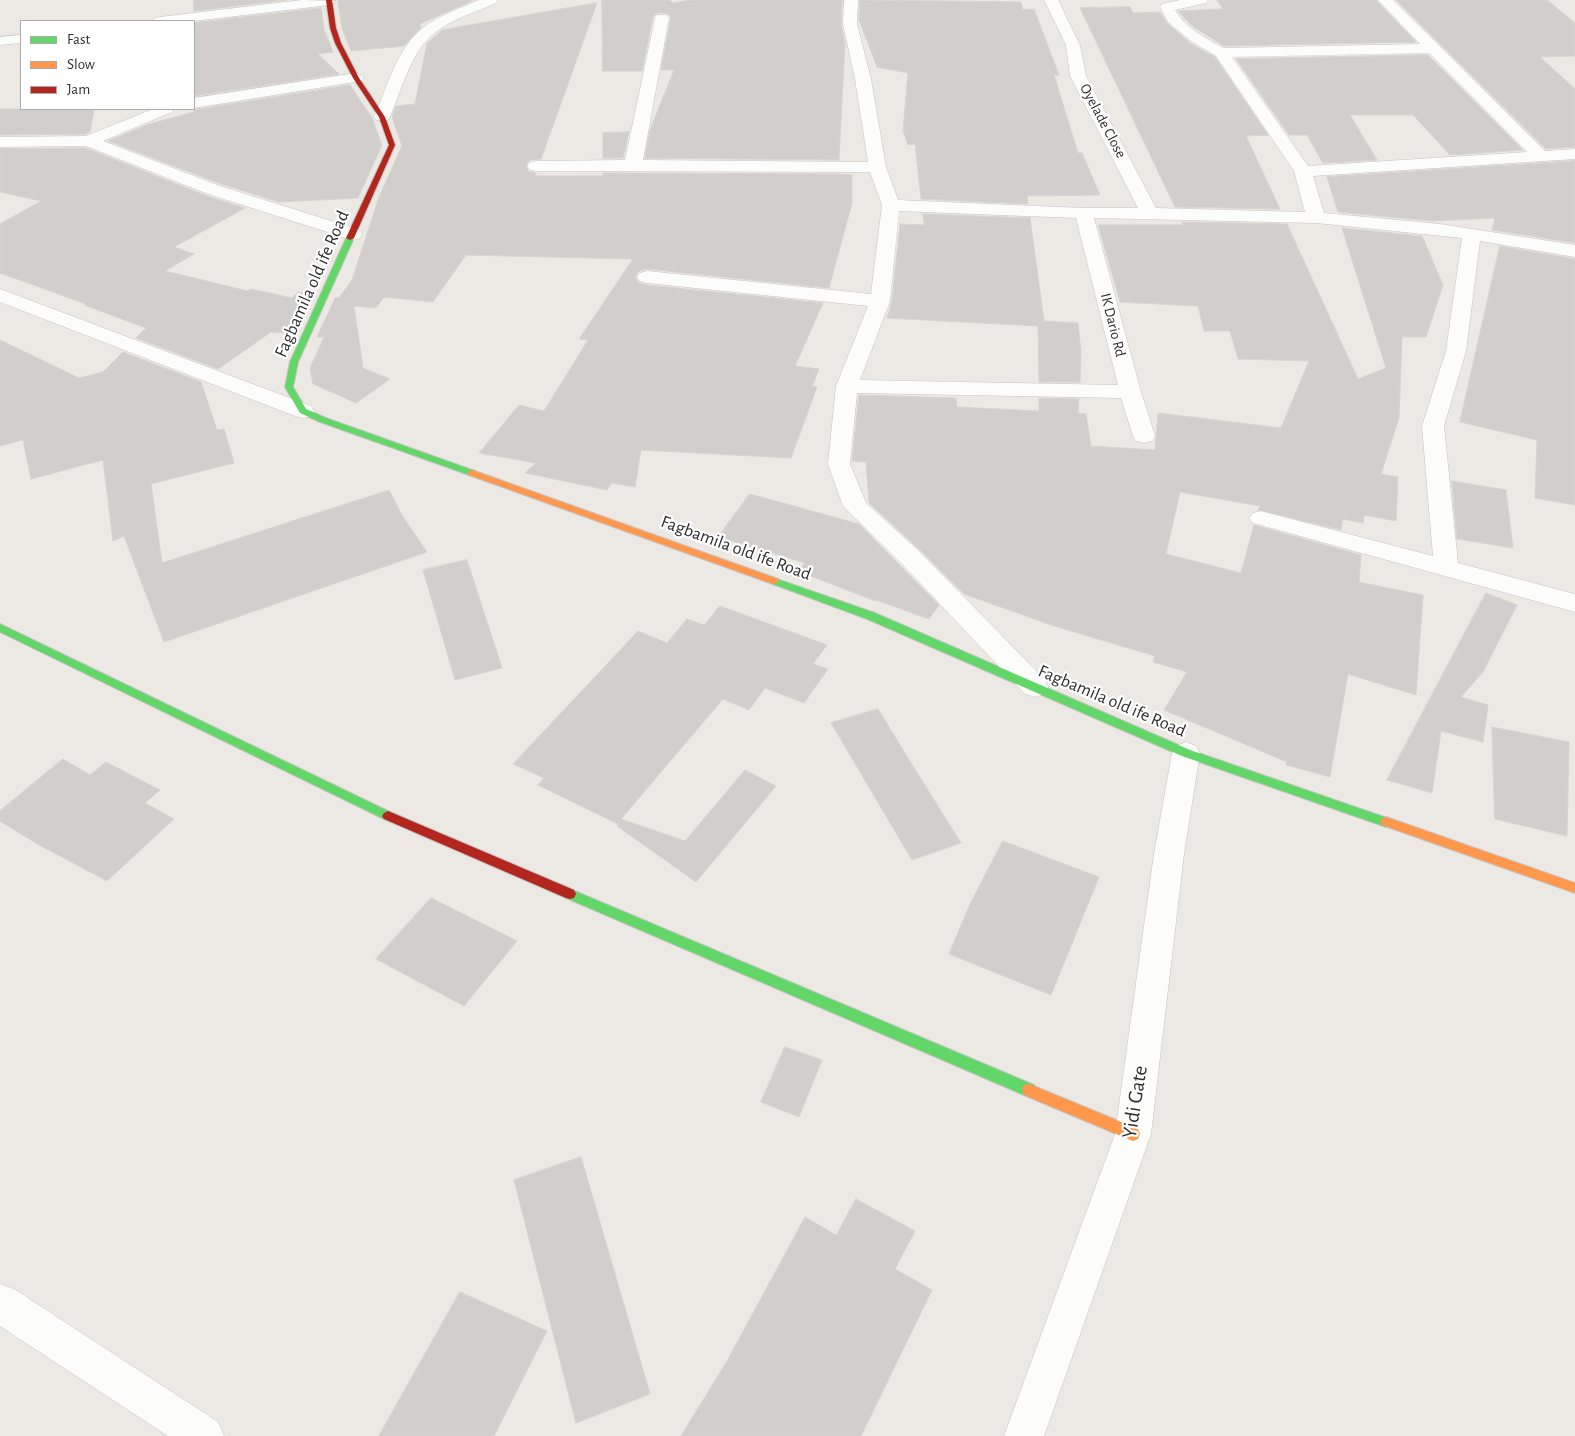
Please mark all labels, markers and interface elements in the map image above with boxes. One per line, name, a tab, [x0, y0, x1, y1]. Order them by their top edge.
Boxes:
legend	[20, 20, 195, 110]
text: Fast	[67, 32, 90, 47]
text: Slow	[67, 57, 95, 72]
street label: Oyelade Close	[1076, 81, 1130, 161]
text: Jam	[67, 82, 90, 97]
street label: Fagbamila old ife Road	[270, 207, 354, 361]
street label: IK Dario Rd	[1096, 291, 1130, 359]
street label: Fagbamila old ife Road	[658, 511, 814, 585]
street label: Fagbamila old ife Road	[1035, 660, 1189, 742]
street label: Yidi Gate	[1117, 1064, 1153, 1140]

